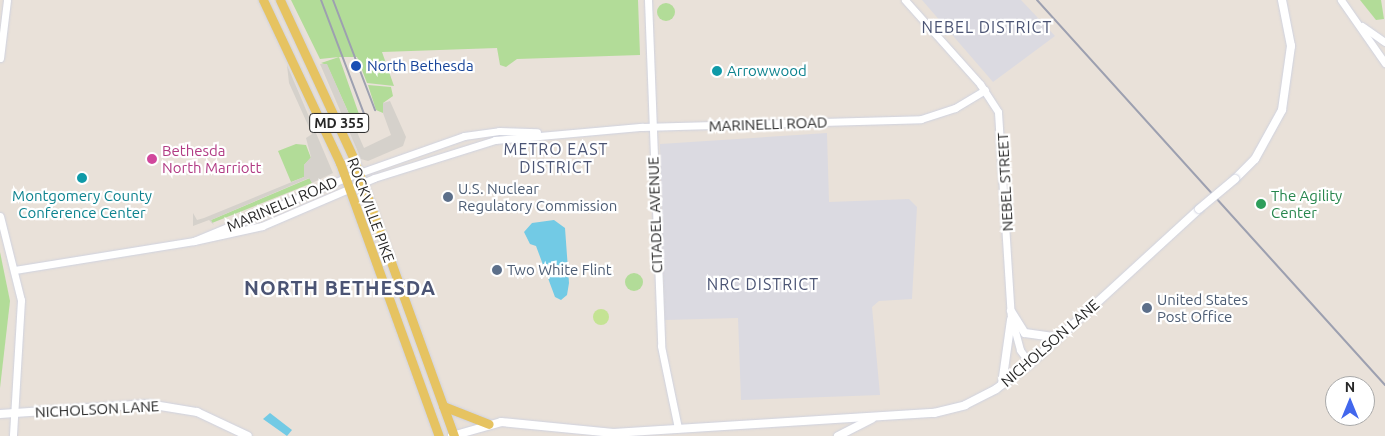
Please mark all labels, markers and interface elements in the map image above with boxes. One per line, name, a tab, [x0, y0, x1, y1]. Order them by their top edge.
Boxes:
district label: NEBEL DISTRICT	[920, 17, 1054, 37]
place label: North Bethesda	[367, 57, 474, 75]
marker: North Bethesda	[349, 59, 363, 73]
place label: Arrowwood	[727, 62, 807, 80]
marker: Arrowwood	[711, 65, 723, 77]
road number: MD 355	[309, 112, 369, 134]
street label: MARINELLI ROAD	[708, 113, 828, 135]
street label: NEBEL STREET	[993, 132, 1017, 232]
district label: METRO EAST DISTRICT	[502, 139, 610, 177]
place label: Bethesda North Marriott	[162, 141, 261, 176]
marker: Bethesda North Marriott	[146, 153, 158, 165]
street label: ROCKVILLE PIKE	[344, 155, 398, 265]
street label: CITADEL AVENUE	[644, 156, 666, 274]
marker: Montgomery County Conference Center	[76, 172, 88, 184]
street label: MARINELLI ROAD	[224, 173, 340, 235]
place label: U.S. Nuclear Regulatory Commission	[458, 179, 617, 214]
place label: Montgomery County Conference Center	[12, 186, 152, 221]
place label: The Agility Center	[1271, 186, 1342, 221]
marker: U.S. Nuclear Regulatory Commission	[442, 191, 454, 203]
marker: The Agility Center	[1255, 198, 1267, 210]
place label: Two White Flint	[507, 261, 612, 279]
marker: Two White Flint	[491, 264, 503, 276]
district label: NRC DISTRICT	[705, 274, 821, 294]
district label: NORTH BETHESDA	[242, 275, 438, 299]
place label: United States Post Office	[1157, 290, 1248, 325]
street label: NICHOLSON LANE	[997, 295, 1103, 391]
marker: United States Post Office	[1141, 302, 1153, 314]
north arrow	[1325, 376, 1375, 426]
text: N	[1345, 379, 1355, 395]
street label: NICHOLSON LANE	[34, 397, 160, 421]

